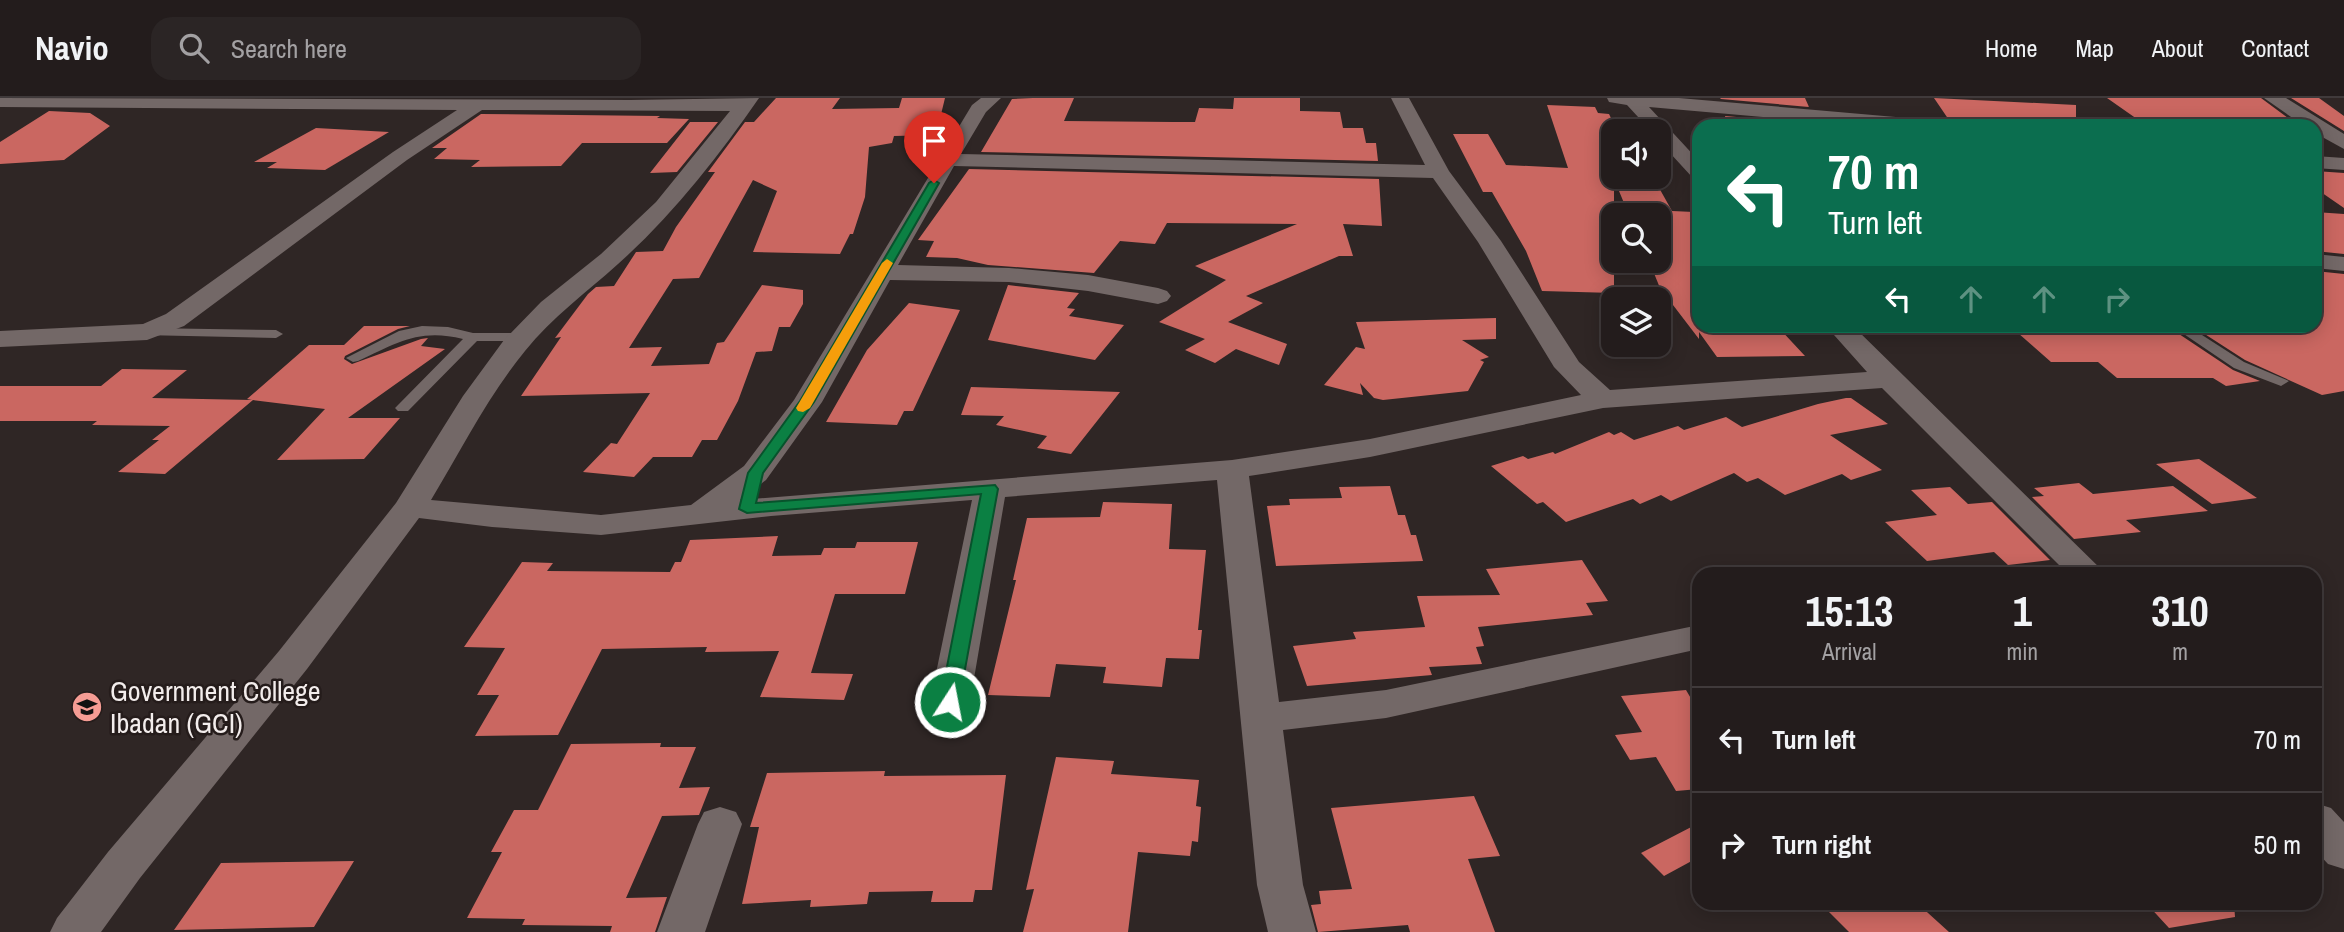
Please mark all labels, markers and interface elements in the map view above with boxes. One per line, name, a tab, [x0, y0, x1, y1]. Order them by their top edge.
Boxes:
search box	[151, 17, 641, 80]
text: Navio	[35, 26, 109, 70]
icon: search	[175, 29, 213, 67]
text: Search here	[231, 31, 347, 66]
text: Home	[1985, 32, 2037, 64]
text: Map	[2075, 32, 2114, 64]
text: About	[2152, 32, 2203, 64]
text: Contact	[2241, 32, 2309, 64]
pin	[904, 111, 964, 183]
map controls	[1601, 119, 1671, 357]
button: sound	[1601, 119, 1671, 189]
icon: arrive	[915, 122, 953, 160]
text: 70 m	[1828, 138, 1920, 204]
icon: left	[1713, 147, 1804, 238]
text: Turn left	[1828, 201, 1922, 244]
button: search	[1601, 203, 1671, 273]
icon: left	[1879, 280, 1917, 318]
icon: ahead	[1952, 280, 1990, 318]
icon: ahead	[2025, 280, 2063, 318]
icon: right	[2098, 280, 2136, 318]
button: layers	[1601, 287, 1671, 357]
text: 15:13	[1805, 583, 1893, 639]
text: 1	[2013, 583, 2032, 639]
text: 310	[2151, 583, 2209, 639]
text: Arrival	[1822, 636, 1877, 667]
text: min	[2007, 636, 2038, 667]
text: m	[2172, 636, 2188, 667]
position arrow	[913, 665, 987, 739]
place label: Government College Ibadan (GCI)	[110, 672, 321, 742]
school or university icon: Government College Ibadan (GCI)	[70, 690, 104, 724]
icon: left	[1713, 721, 1751, 759]
text: Turn left	[1772, 722, 1856, 757]
text: 70 m	[2254, 722, 2301, 757]
icon: right	[1713, 826, 1751, 864]
text: Turn right	[1772, 827, 1871, 862]
text: 50 m	[2254, 827, 2301, 862]

